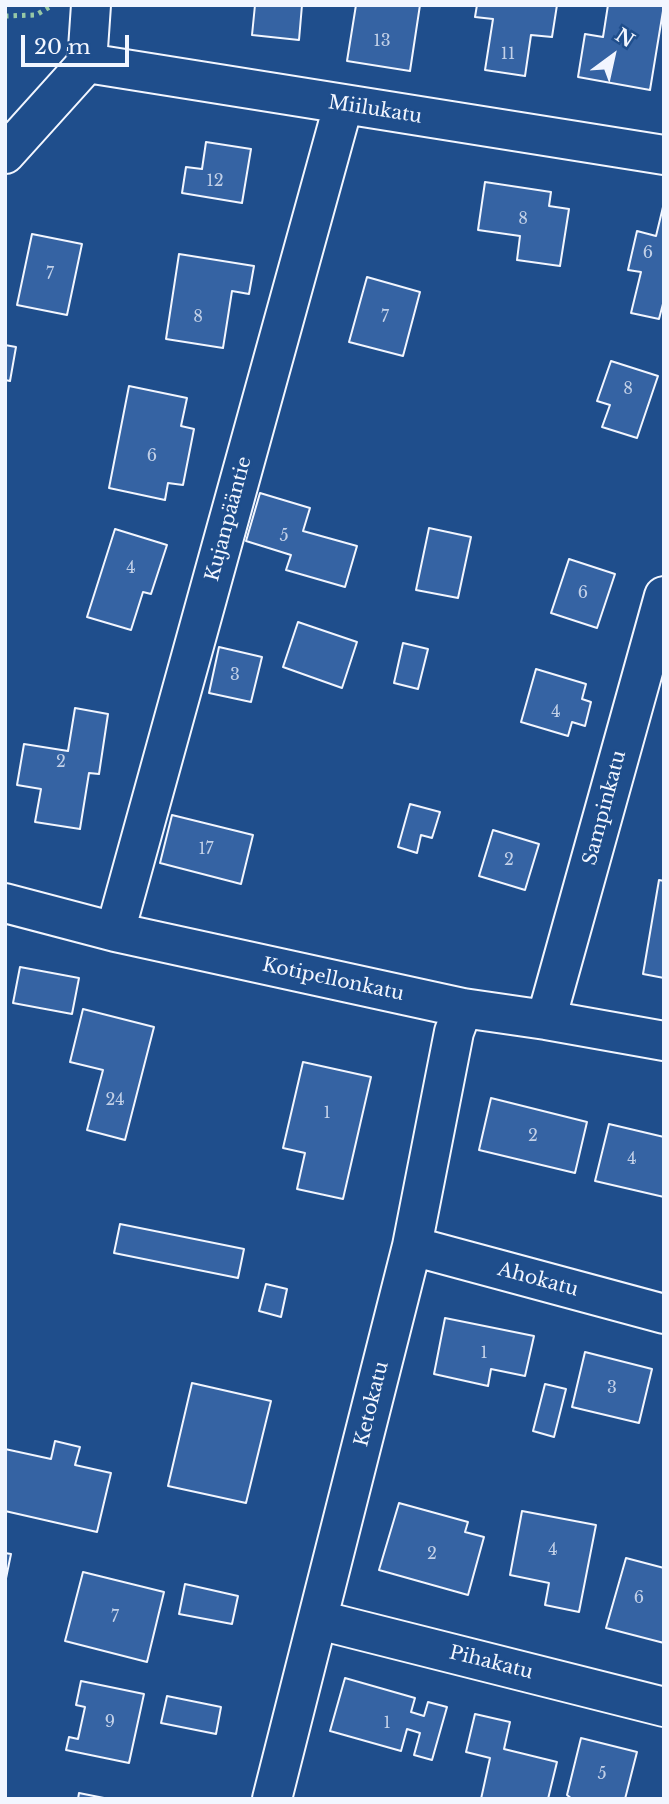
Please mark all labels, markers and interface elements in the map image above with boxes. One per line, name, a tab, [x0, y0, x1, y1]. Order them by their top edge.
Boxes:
scale bar	[24, 21, 133, 65]
north arrow	[578, 21, 648, 91]
text: N	[611, 23, 638, 52]
house number: 13	[374, 31, 390, 51]
text: 20 m	[34, 34, 91, 60]
house number: 11	[501, 44, 515, 64]
street label: Miilukatu	[326, 91, 424, 129]
house number: 12	[207, 171, 223, 191]
house number: 8	[518, 209, 528, 229]
house number: 6	[643, 243, 653, 263]
house number: 7	[46, 264, 54, 284]
house number: 8	[193, 307, 203, 327]
house number: 7	[381, 307, 389, 327]
house number: 8	[623, 379, 633, 399]
house number: 6	[147, 446, 157, 466]
street label: Kujanpääntie	[201, 454, 257, 584]
house number: 5	[279, 526, 289, 546]
house number: 4	[126, 558, 136, 578]
house number: 6	[578, 583, 588, 603]
house number: 3	[230, 665, 240, 685]
house number: 4	[551, 702, 561, 722]
street label: Sampinkatu	[579, 748, 631, 868]
house number: 2	[56, 752, 66, 772]
house number: 17	[198, 839, 214, 859]
house number: 2	[504, 850, 514, 870]
street label: Kotipellonkatu	[260, 954, 406, 1006]
house number: 24	[105, 1090, 125, 1110]
house number: 1	[323, 1103, 331, 1123]
house number: 2	[528, 1126, 538, 1146]
house number: 4	[627, 1149, 637, 1169]
street label: Ahokatu	[495, 1258, 581, 1302]
house number: 1	[480, 1343, 488, 1363]
street label: Ketokatu	[350, 1359, 394, 1449]
house number: 3	[607, 1378, 617, 1398]
house number: 4	[548, 1540, 558, 1560]
house number: 2	[427, 1544, 437, 1564]
house number: 6	[634, 1588, 644, 1608]
house number: 7	[111, 1607, 119, 1627]
street label: Pihakatu	[447, 1642, 535, 1684]
house number: 9	[105, 1712, 115, 1732]
house number: 1	[383, 1713, 391, 1733]
house number: 5	[597, 1764, 607, 1784]

